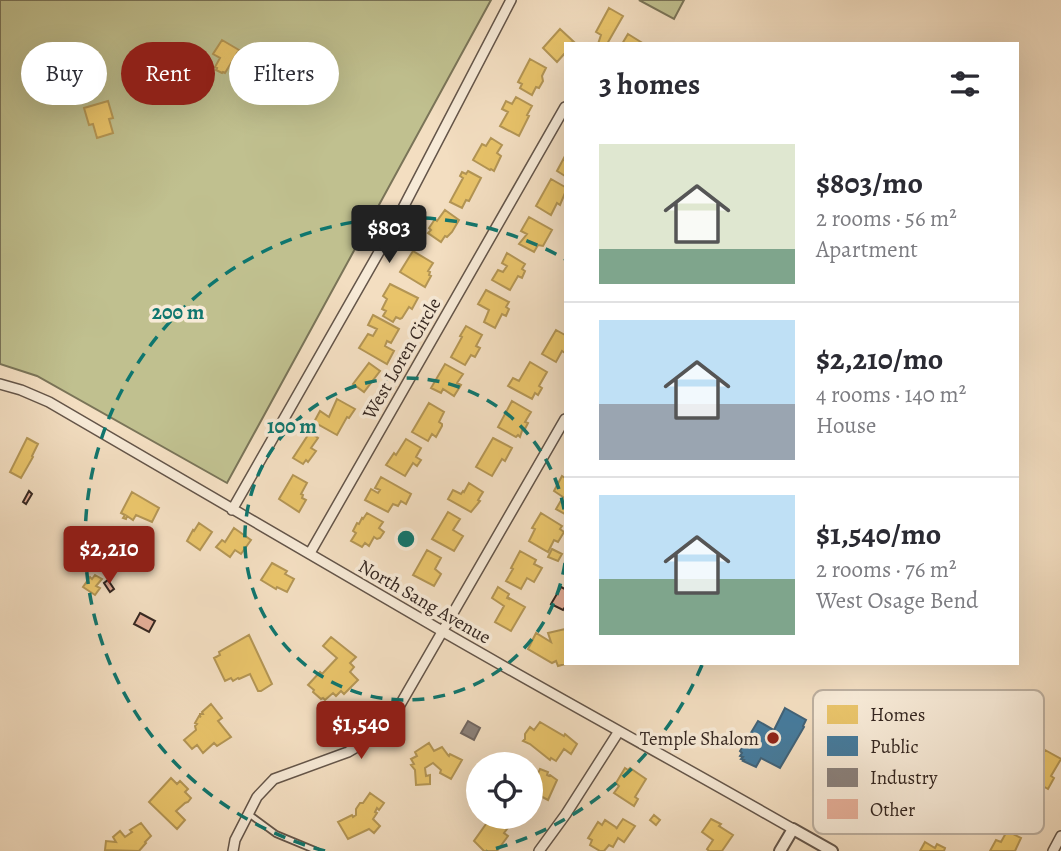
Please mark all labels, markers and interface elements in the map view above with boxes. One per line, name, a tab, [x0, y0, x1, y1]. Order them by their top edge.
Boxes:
chip: Buy	[21, 42, 107, 105]
chip: Rent	[121, 42, 215, 105]
chip: Filters	[229, 42, 339, 105]
text: 3 homes	[599, 64, 700, 104]
icon: filters	[946, 65, 984, 103]
text: $803/mo	[816, 163, 923, 203]
icon: home	[655, 172, 739, 256]
text: 2 rooms · 56 m²	[816, 203, 957, 234]
pin: $803	[348, 205, 430, 265]
text: $803	[367, 212, 411, 243]
text: Apartment	[816, 234, 918, 265]
street label: West Loren Circle	[356, 293, 447, 425]
text: 200 m	[152, 298, 205, 326]
text: $2,210/mo	[816, 339, 943, 379]
icon: home	[655, 348, 739, 432]
text: 4 rooms · 140 m²	[816, 379, 966, 410]
text: House	[816, 410, 876, 441]
text: 100 m	[267, 412, 317, 440]
text: $1,540/mo	[816, 514, 941, 554]
icon: home	[655, 523, 739, 607]
pin: $2,210	[52, 526, 166, 586]
centre of rings	[394, 527, 418, 551]
text: $2,210	[80, 533, 138, 564]
street label: North Sang Avenue	[353, 553, 496, 650]
text: 2 rooms · 76 m²	[816, 554, 957, 585]
text: West Osage Bend	[816, 585, 978, 616]
legend	[813, 690, 1044, 834]
pin: $1,540	[304, 702, 418, 761]
text: Homes	[870, 702, 925, 728]
text: $1,540	[332, 708, 390, 739]
place label: Temple Shalom	[640, 726, 759, 752]
marker: Temple Shalom	[765, 730, 781, 746]
text: Public	[870, 734, 918, 760]
map controls	[466, 752, 543, 829]
button: locate	[466, 752, 543, 829]
text: Industry	[870, 765, 938, 791]
text: Other	[870, 797, 915, 823]

